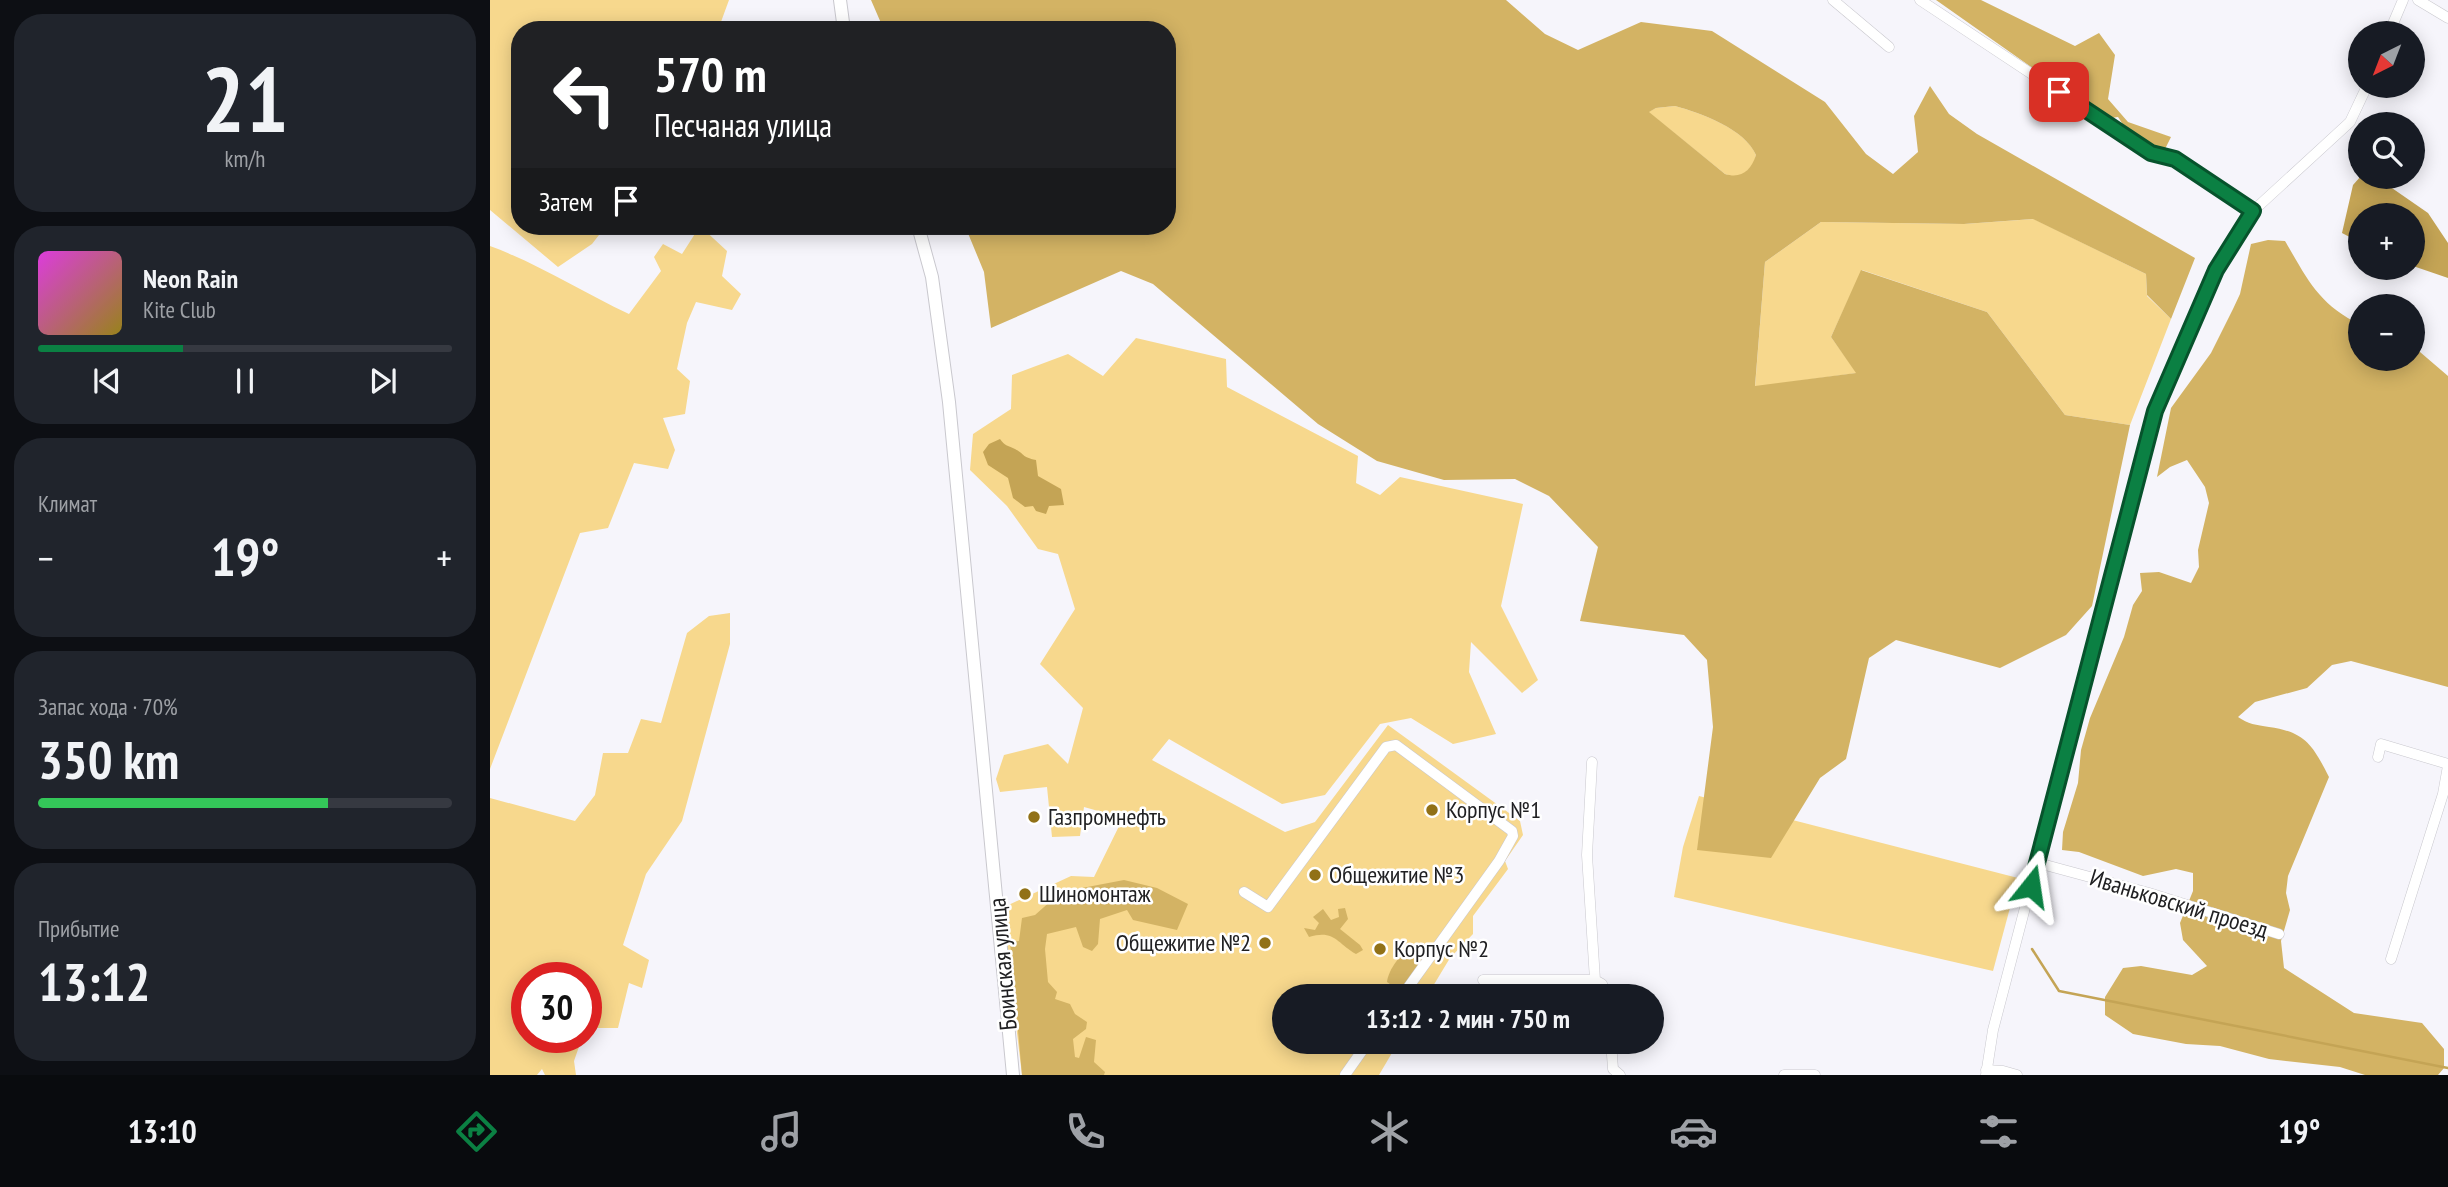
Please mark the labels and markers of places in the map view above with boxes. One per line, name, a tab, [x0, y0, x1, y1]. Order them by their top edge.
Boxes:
pin	[2029, 62, 2089, 122]
place label: Корпус №1	[1446, 794, 1541, 825]
place label: Газпромнефть	[1048, 801, 1166, 832]
marker: Корпус №1	[1424, 802, 1440, 818]
marker: Газпромнефть	[1026, 809, 1042, 825]
place label: Общежитие №3	[1329, 859, 1464, 890]
marker: Общежитие №3	[1307, 867, 1323, 883]
place label: Шиномонтаж	[1039, 878, 1151, 909]
marker: Шиномонтаж	[1017, 886, 1033, 902]
place label: Общежитие №2	[1116, 927, 1251, 958]
place label: Корпус №2	[1394, 933, 1489, 964]
marker: Общежитие №2	[1257, 935, 1273, 951]
marker: Корпус №2	[1372, 941, 1388, 957]

